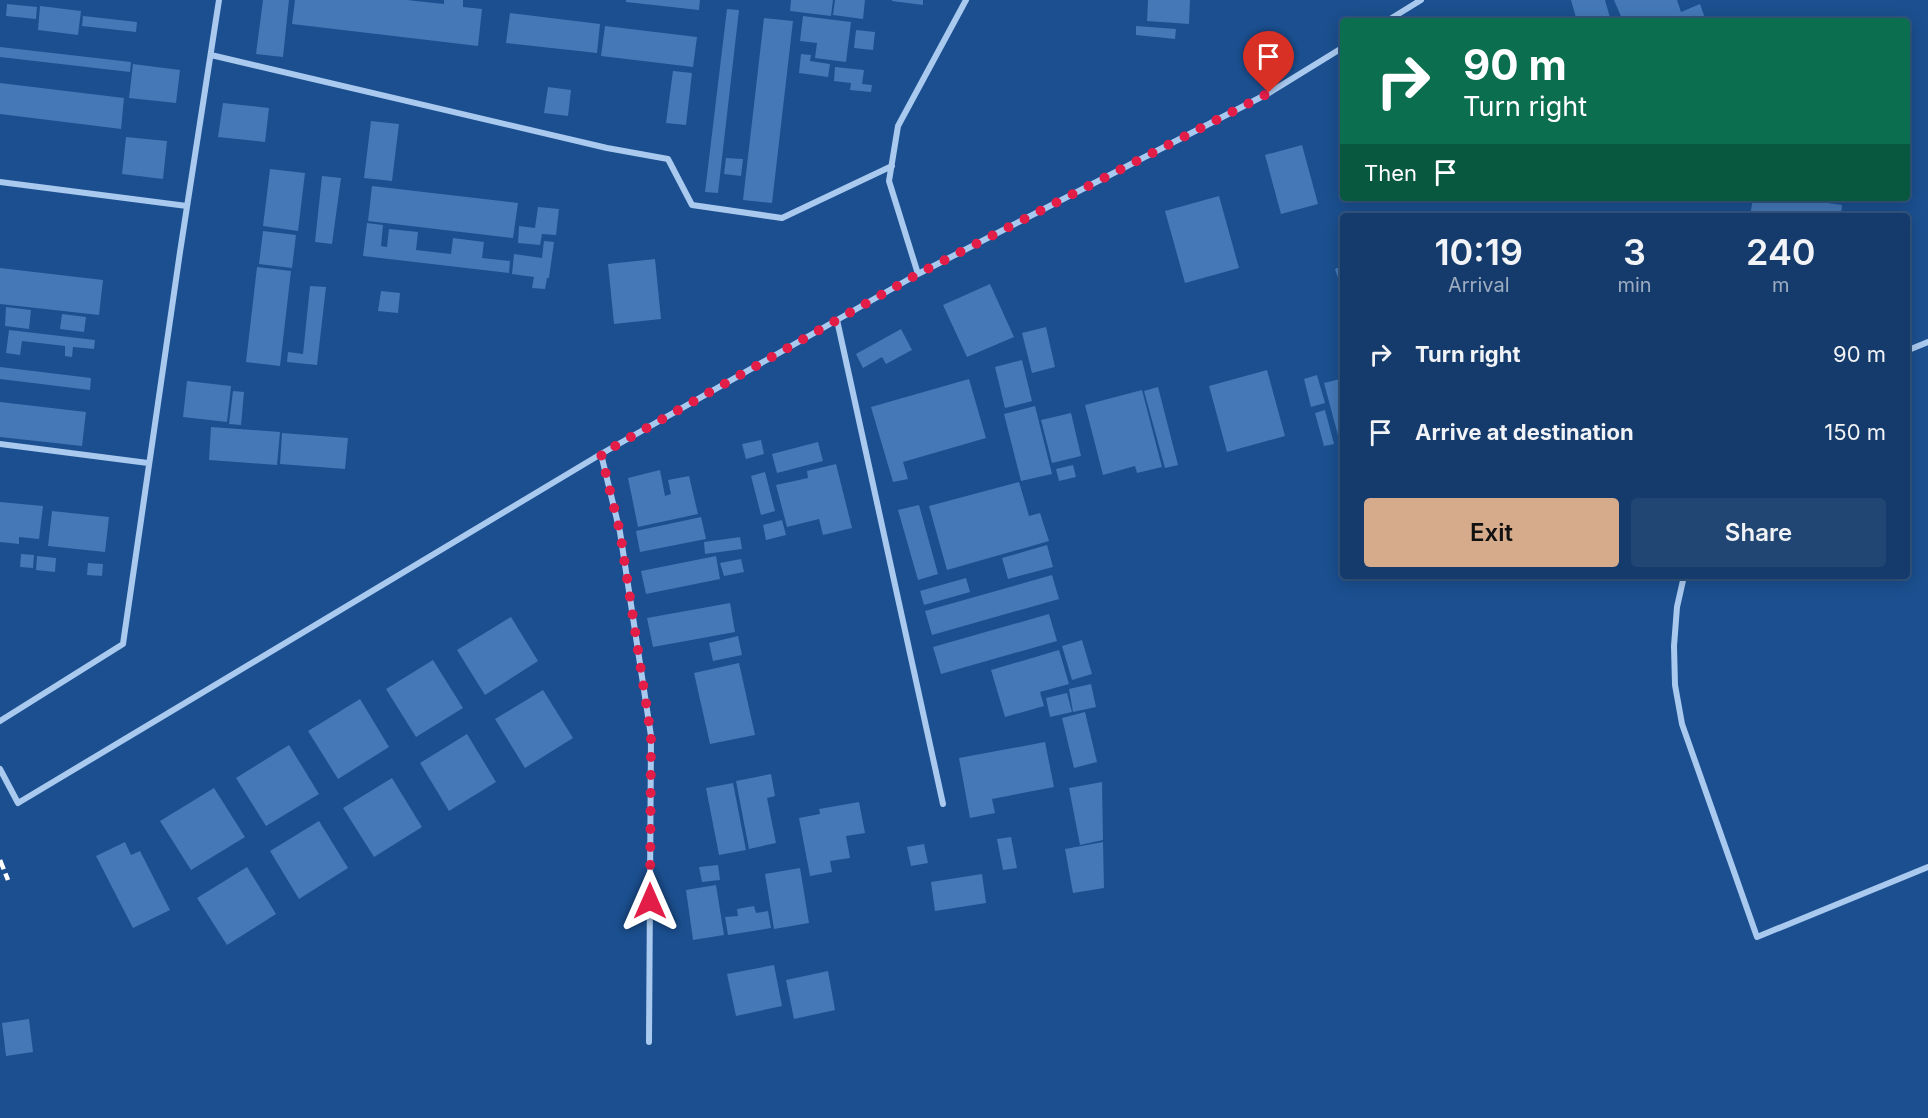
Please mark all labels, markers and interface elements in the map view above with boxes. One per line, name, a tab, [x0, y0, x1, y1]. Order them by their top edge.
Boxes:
pin	[1243, 31, 1294, 93]
text: 90 m	[1463, 39, 1567, 90]
icon: arrive	[1252, 40, 1285, 73]
icon: right	[1364, 42, 1442, 120]
text: Turn right	[1463, 90, 1587, 123]
icon: arrive	[1429, 156, 1462, 189]
text: Then	[1364, 160, 1417, 186]
text: 10:19	[1434, 230, 1523, 274]
text: 3	[1623, 230, 1646, 274]
text: 240	[1746, 230, 1816, 274]
text: Arrival	[1448, 273, 1510, 297]
text: min	[1617, 273, 1652, 297]
text: m	[1772, 273, 1790, 297]
icon: right	[1364, 338, 1397, 371]
text: Turn right	[1415, 341, 1521, 367]
text: 90 m	[1833, 341, 1886, 367]
icon: arrive	[1364, 416, 1397, 449]
text: Arrive at destination	[1415, 419, 1634, 445]
text: 150 m	[1824, 419, 1886, 445]
button: Exit	[1364, 498, 1619, 567]
button: Share	[1631, 498, 1886, 567]
position arrow	[618, 869, 682, 933]

